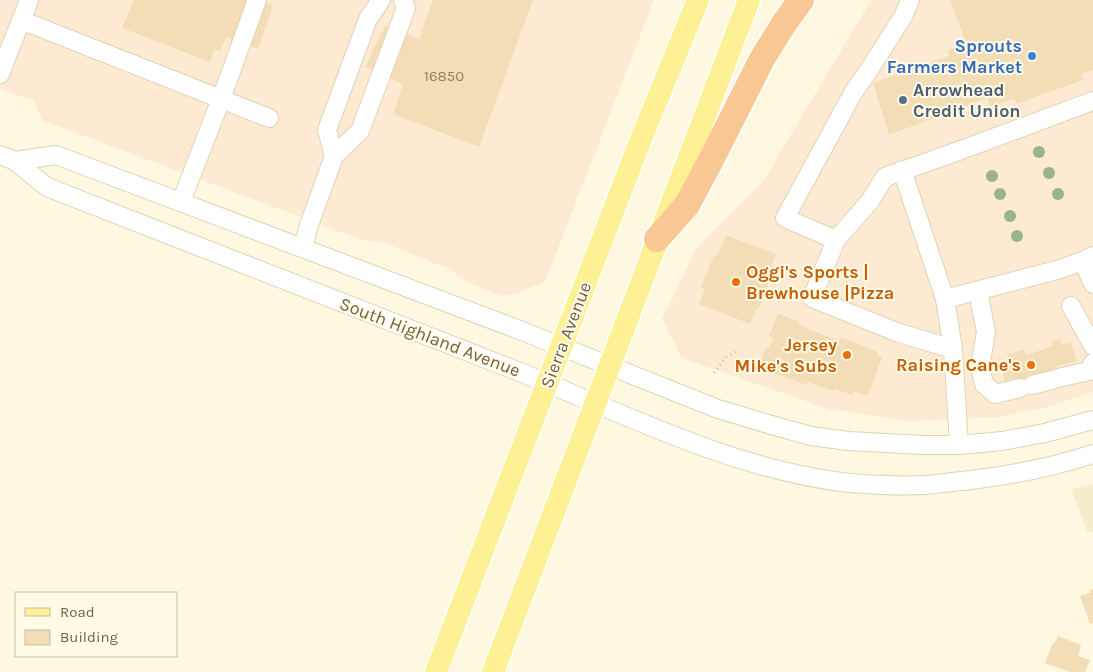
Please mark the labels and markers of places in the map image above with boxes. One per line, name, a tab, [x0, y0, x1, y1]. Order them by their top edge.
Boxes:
place label: Sprouts Farmers Market	[887, 35, 1022, 78]
marker: Sprouts Farmers Market	[1026, 50, 1038, 62]
place label: Arrowhead Credit Union	[913, 79, 1021, 122]
marker: Arrowhead Credit Union	[897, 94, 909, 106]
place label: Oggi's Sports | Brewhouse |Pizza	[746, 261, 894, 304]
marker: Oggi's Sports | Brewhouse |Pizza	[730, 276, 742, 288]
place label: Jersey Mike's Subs	[735, 334, 837, 377]
marker: Jersey Mike's Subs	[841, 349, 853, 361]
place label: Raising Cane's	[896, 354, 1021, 376]
marker: Raising Cane's	[1025, 359, 1037, 371]

